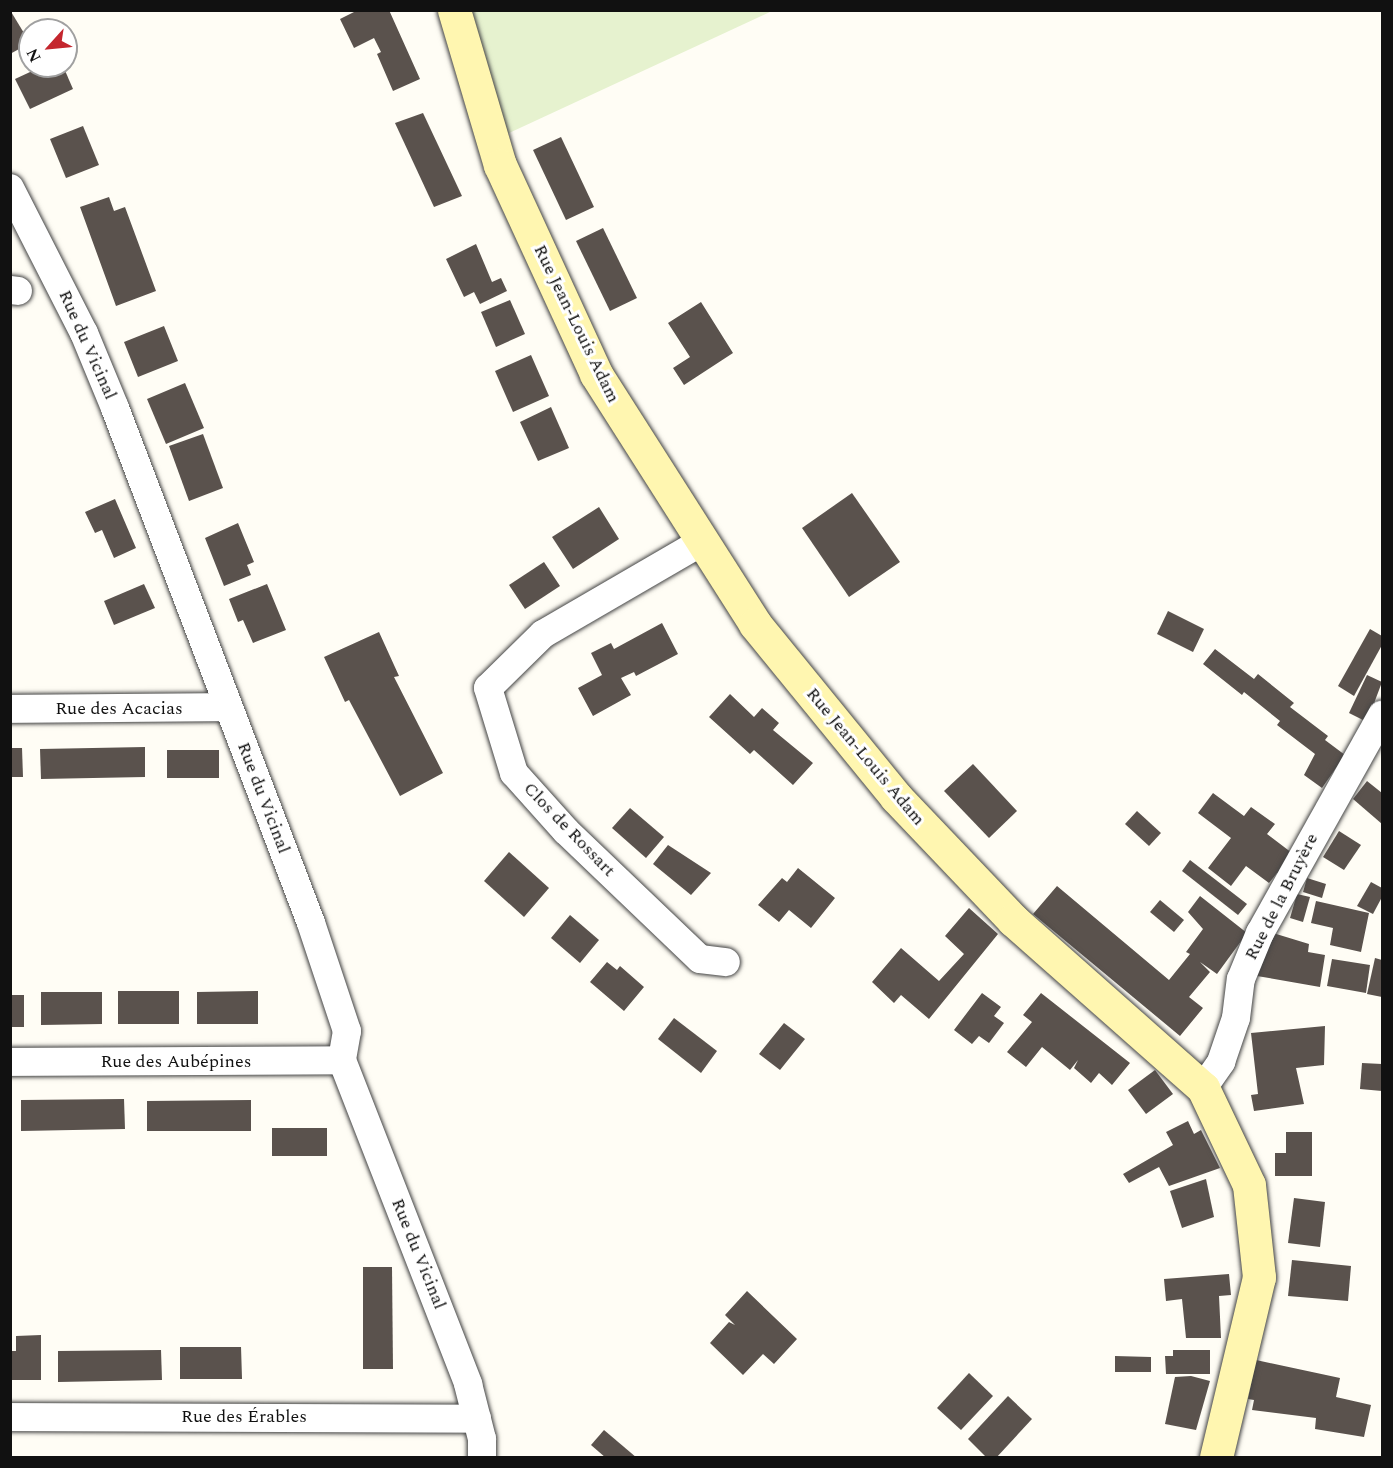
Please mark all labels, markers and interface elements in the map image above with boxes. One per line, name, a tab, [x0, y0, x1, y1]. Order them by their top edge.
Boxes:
north arrow	[18, 18, 78, 78]
text: N	[20, 44, 47, 67]
street label: Rue Jean-Louis Adam	[528, 241, 624, 407]
street label: Rue du Vicinal	[53, 287, 121, 403]
street label: Rue Jean-Louis Adam	[801, 684, 929, 830]
street label: Rue des Acacias	[55, 698, 183, 720]
street label: Rue du Vicinal	[232, 739, 294, 857]
street label: Clos de Rossart	[519, 778, 619, 882]
street label: Rue de la Bruyère	[1241, 830, 1323, 964]
street label: Rue des Aubépines	[100, 1051, 252, 1073]
street label: Rue du Vicinal	[386, 1195, 450, 1313]
street label: Rue des Érables	[181, 1406, 307, 1428]

